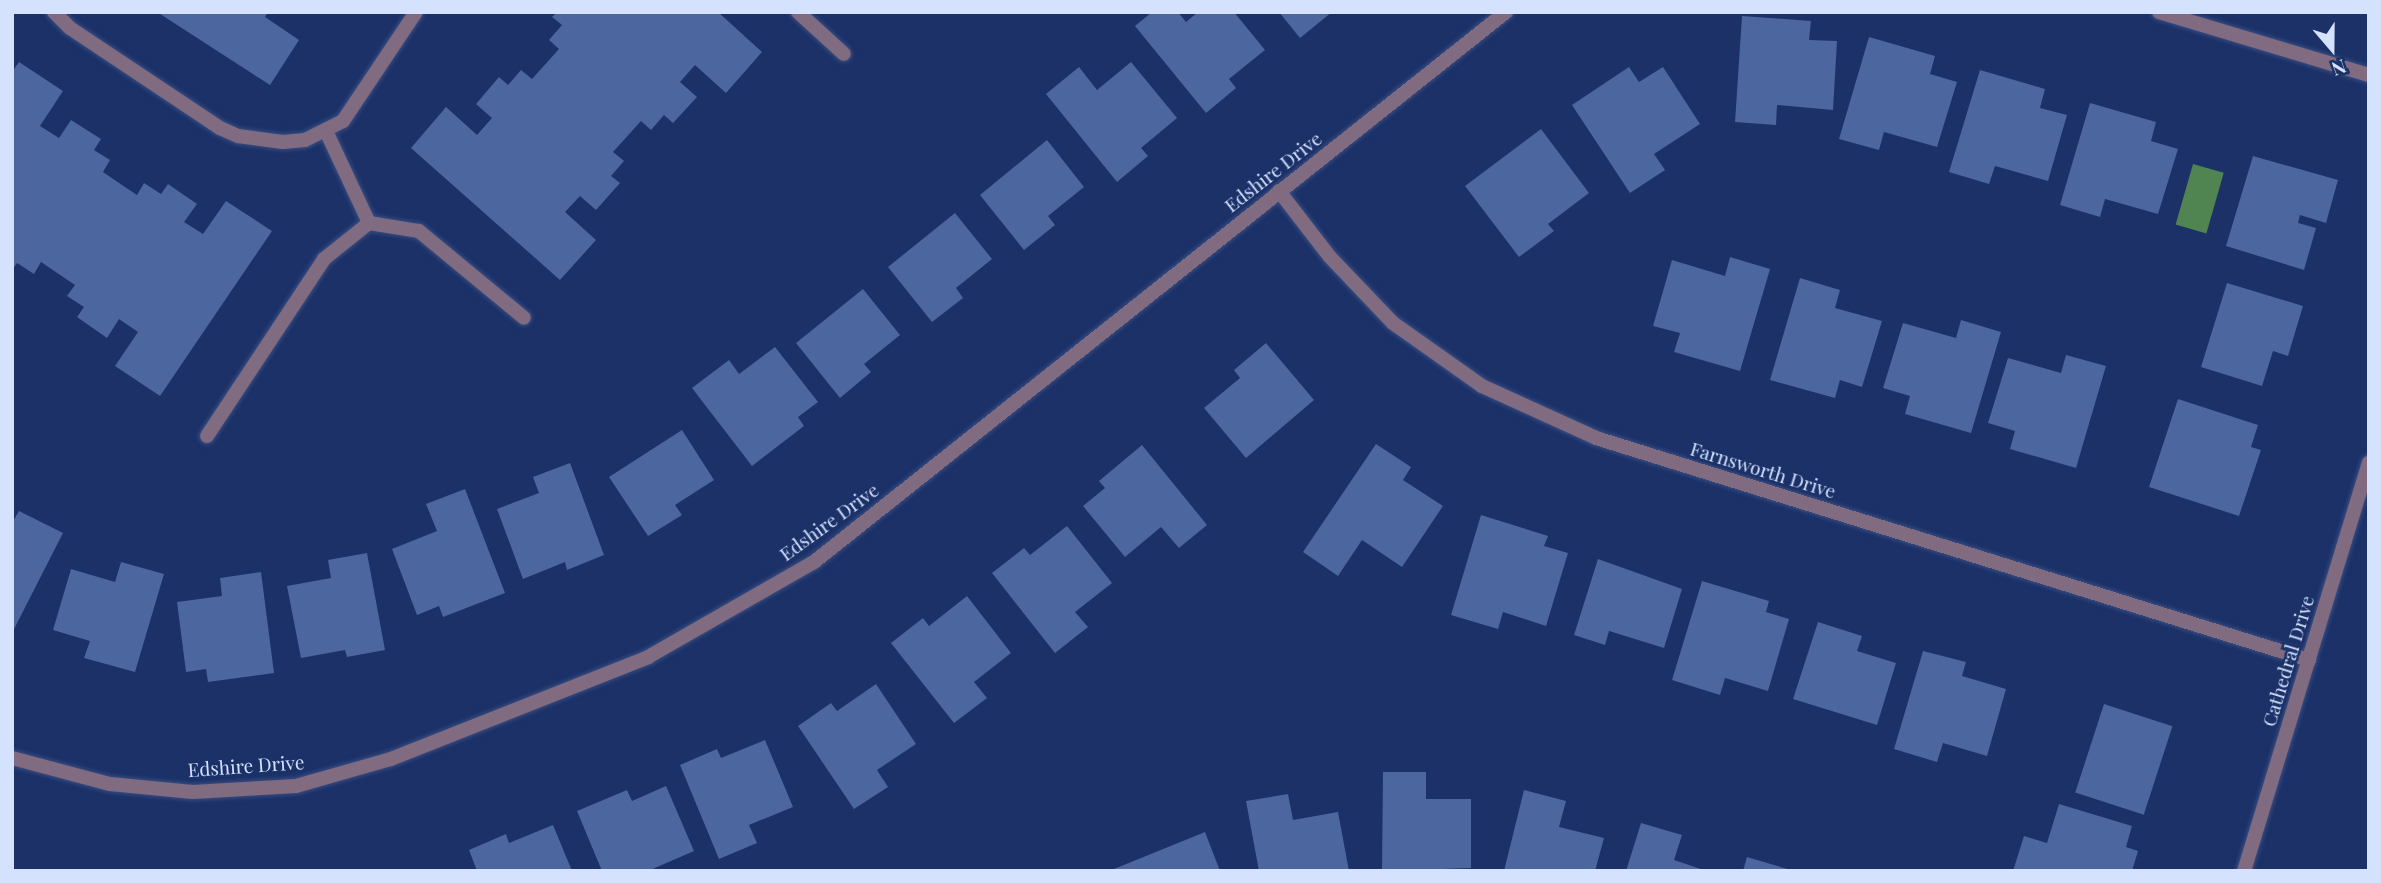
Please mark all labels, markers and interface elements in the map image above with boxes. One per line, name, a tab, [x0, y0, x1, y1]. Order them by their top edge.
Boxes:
north arrow	[2297, 14, 2367, 84]
text: N	[2328, 54, 2350, 83]
street label: Edshire Drive	[1220, 127, 1326, 217]
street label: Farnsworth Drive	[1688, 437, 1838, 503]
street label: Edshire Drive	[775, 478, 883, 566]
street label: Cathedral Drive	[2257, 593, 2319, 729]
street label: Edshire Drive	[187, 751, 305, 781]

